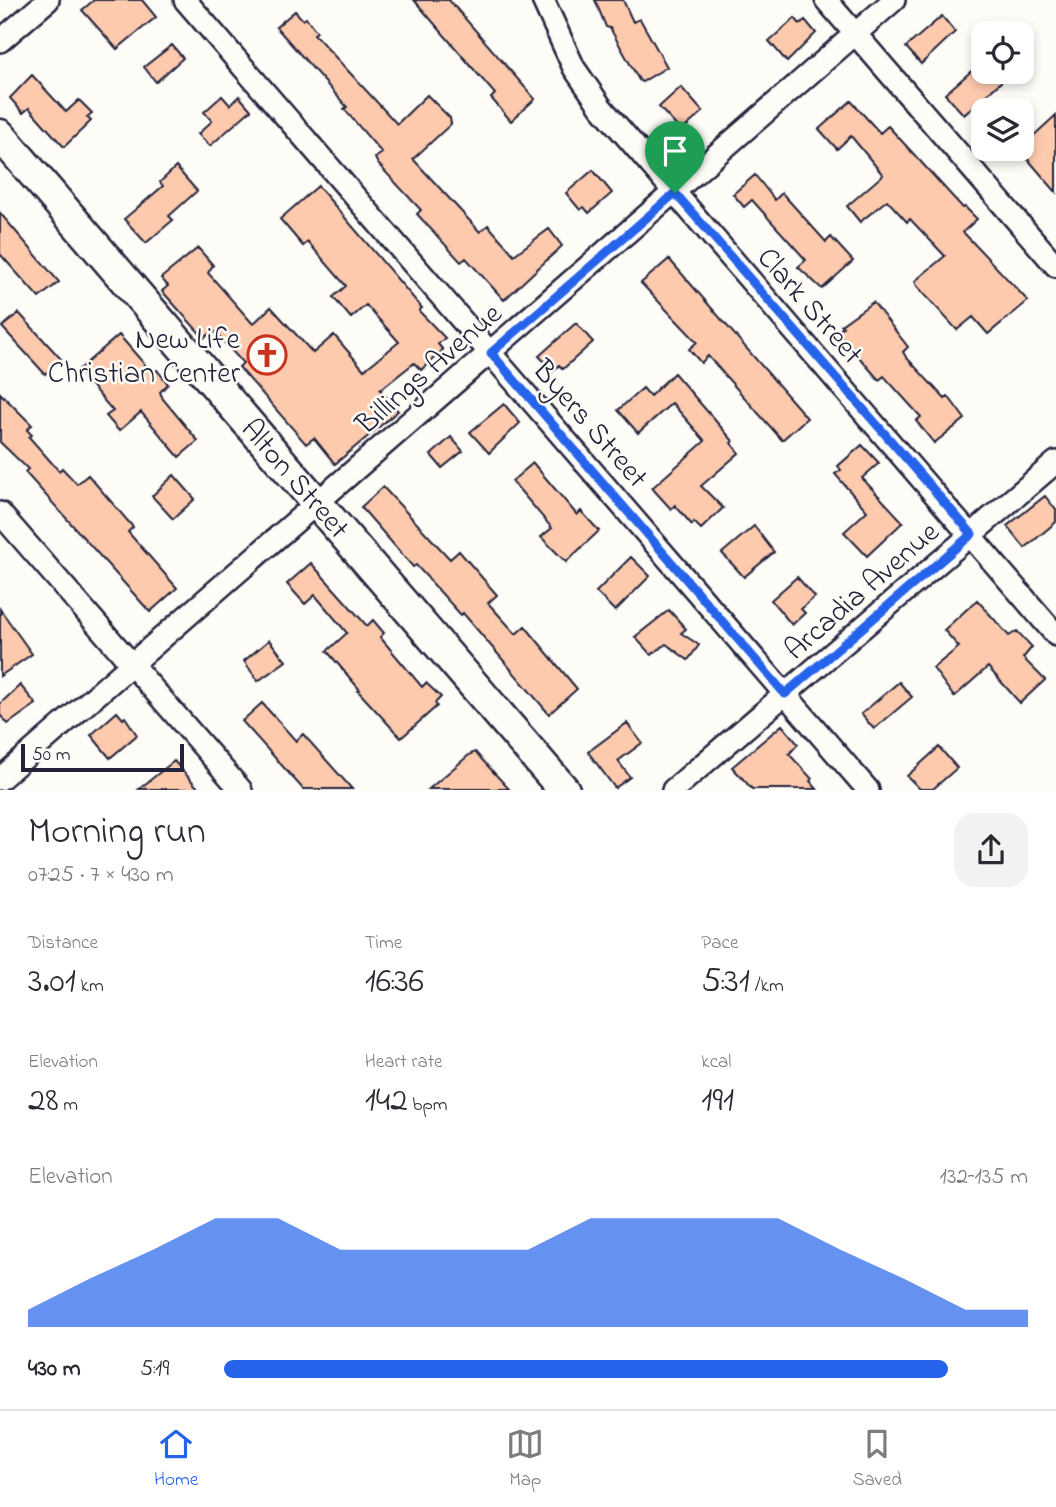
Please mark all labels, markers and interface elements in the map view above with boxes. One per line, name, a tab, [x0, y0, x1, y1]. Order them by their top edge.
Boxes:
map controls	[971, 21, 1034, 161]
button: locate	[971, 21, 1034, 84]
button: layers	[971, 98, 1034, 161]
pin	[645, 121, 705, 193]
icon: arrive	[656, 132, 694, 170]
street label: Clark Street	[745, 238, 872, 375]
street label: Billings Avenue	[346, 294, 513, 447]
place label: New Life Christian Center	[48, 319, 241, 397]
church icon: New Life Christian Center	[246, 334, 288, 376]
street label: Byers Street	[520, 350, 657, 499]
street label: Alton Street	[229, 410, 359, 550]
street label: Arcadia Avenue	[776, 512, 951, 672]
scale bar	[21, 740, 184, 772]
text: 50 m	[32, 742, 71, 769]
text: Morning run	[28, 805, 206, 861]
button: share	[954, 813, 1028, 887]
text: 07:25 · 7 × 430 m	[28, 859, 174, 892]
text: Distance	[28, 930, 98, 957]
text: Time	[365, 930, 402, 957]
text: Pace	[701, 930, 738, 957]
text: 3.01	[28, 957, 76, 1008]
text: 16:36	[365, 957, 424, 1008]
text: 5:31	[701, 957, 750, 1008]
text: km	[76, 973, 104, 1000]
text: /km	[750, 973, 784, 1000]
text: Elevation	[28, 1049, 98, 1076]
text: Heart rate	[365, 1049, 443, 1076]
text: kcal	[701, 1049, 732, 1076]
text: 28	[28, 1076, 59, 1127]
text: 142	[365, 1076, 408, 1127]
text: 191	[701, 1076, 734, 1127]
text: m	[59, 1092, 78, 1119]
text: bpm	[408, 1092, 447, 1119]
text: Elevation	[28, 1161, 113, 1194]
text: 132–135 m	[940, 1161, 1028, 1194]
text: 430 m	[28, 1353, 81, 1386]
text: 5:19	[140, 1353, 169, 1386]
tab: Home	[154, 1425, 198, 1494]
tab: Map	[506, 1425, 544, 1494]
tab: Saved	[852, 1425, 902, 1494]

